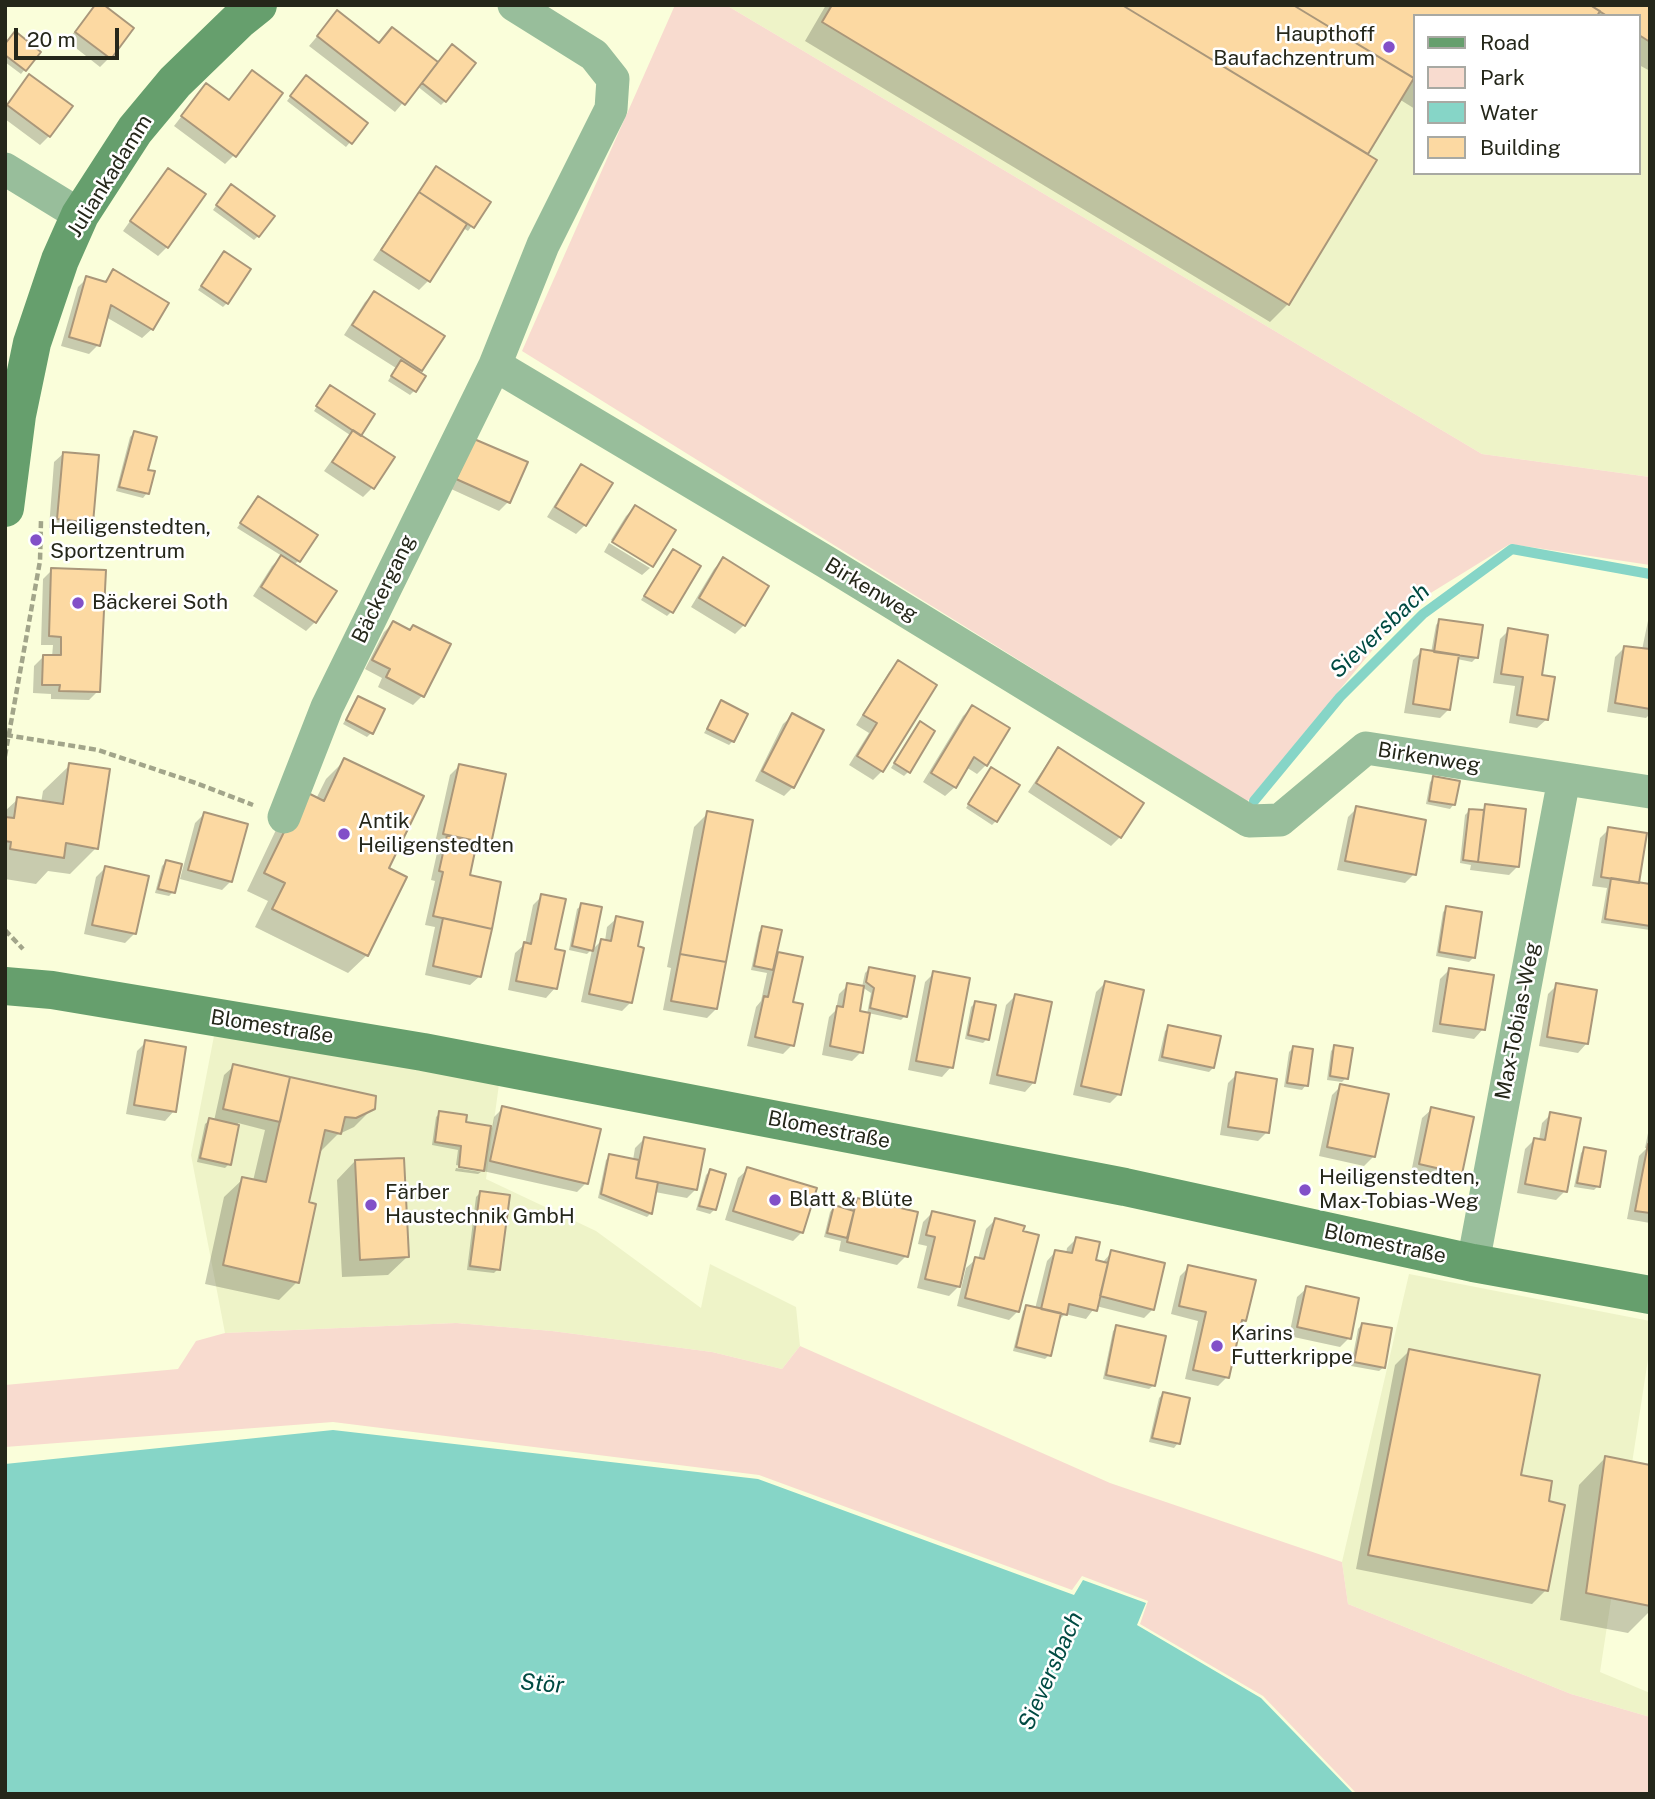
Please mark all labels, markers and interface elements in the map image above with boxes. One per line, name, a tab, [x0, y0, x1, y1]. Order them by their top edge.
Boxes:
scale bar	[18, 14, 122, 58]
legend	[1414, 14, 1641, 175]
place label: Haupthoff Baufachzentrum	[1213, 22, 1375, 72]
text: 20 m	[27, 27, 76, 52]
text: Road	[1480, 30, 1530, 55]
marker: Haupthoff Baufachzentrum	[1381, 39, 1397, 55]
text: Park	[1480, 65, 1525, 90]
text: Water	[1480, 100, 1538, 125]
street label: Juliankadamm	[62, 110, 158, 242]
text: Building	[1480, 135, 1561, 160]
place label: Heiligenstedten, Sportzentrum	[50, 515, 211, 565]
street label: Bäckergang	[347, 531, 421, 647]
marker: Heiligenstedten, Sportzentrum	[28, 532, 44, 548]
street label: Birkenweg	[820, 553, 922, 627]
water label: Sieversbach	[1324, 578, 1436, 684]
place label: Bäckerei Soth	[92, 590, 228, 616]
marker: Bäckerei Soth	[70, 595, 86, 611]
street label: Birkenweg	[1376, 737, 1482, 779]
place label: Antik Heiligenstedten	[358, 809, 514, 859]
marker: Antik Heiligenstedten	[336, 826, 352, 842]
street label: Max-Tobias-Weg	[1490, 940, 1546, 1102]
street label: Blomestraße	[209, 1005, 335, 1049]
street label: Blomestraße	[766, 1106, 892, 1154]
place label: Heiligenstedten, Max-Tobias-Weg	[1319, 1165, 1480, 1215]
place label: Färber Haustechnik GmbH	[385, 1180, 575, 1230]
marker: Heiligenstedten, Max-Tobias-Weg	[1297, 1182, 1313, 1198]
place label: Blatt & Blüte	[789, 1187, 913, 1213]
marker: Blatt & Blüte	[767, 1192, 783, 1208]
marker: Färber Haustechnik GmbH	[363, 1197, 379, 1213]
street label: Blomestraße	[1322, 1219, 1448, 1269]
place label: Karins Futterkrippe	[1231, 1321, 1353, 1371]
marker: Karins Futterkrippe	[1209, 1338, 1225, 1354]
water label: Sieversbach	[1013, 1608, 1089, 1734]
water label: Stör	[519, 1668, 565, 1700]

